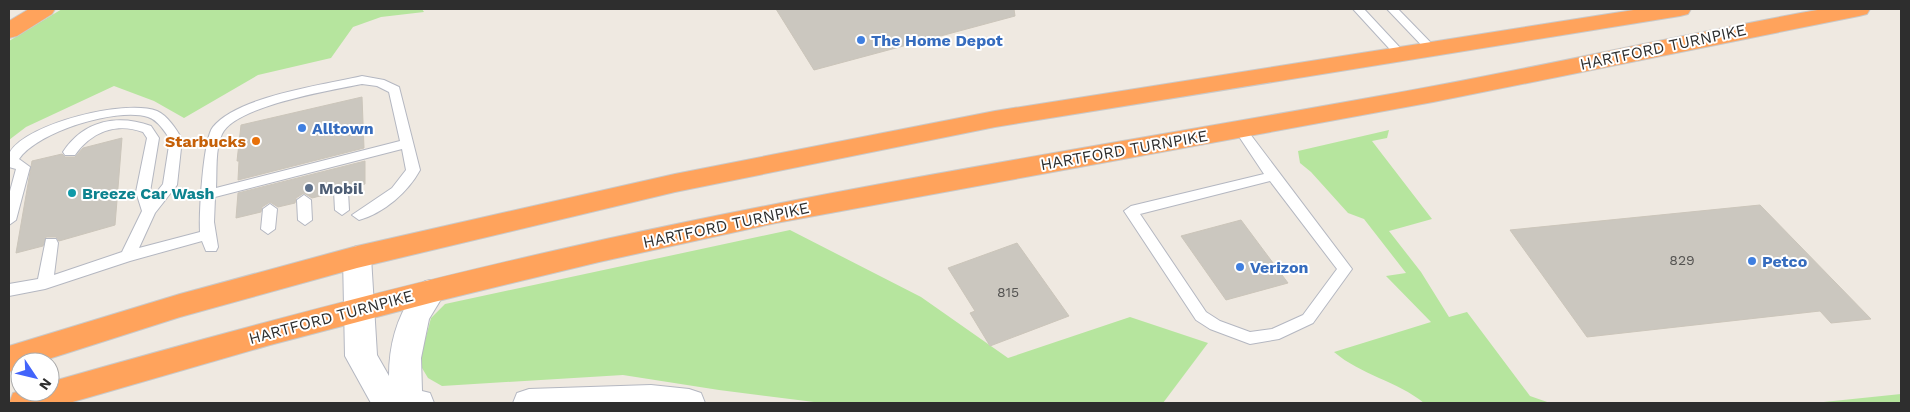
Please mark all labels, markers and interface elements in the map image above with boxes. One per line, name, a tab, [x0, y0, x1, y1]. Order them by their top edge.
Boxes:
street label: HARTFORD TURNPIKE	[1578, 20, 1748, 74]
place label: The Home Depot	[871, 31, 1003, 50]
marker: The Home Depot	[855, 34, 867, 46]
place label: Alltown	[312, 119, 374, 138]
marker: Alltown	[296, 122, 308, 134]
street label: HARTFORD TURNPIKE	[1039, 126, 1209, 174]
place label: Starbucks	[165, 132, 246, 151]
marker: Starbucks	[250, 135, 262, 147]
place label: Mobil	[319, 179, 364, 198]
marker: Mobil	[303, 182, 315, 194]
place label: Breeze Car Wash	[82, 184, 214, 203]
marker: Breeze Car Wash	[66, 187, 78, 199]
street label: HARTFORD TURNPIKE	[641, 198, 811, 252]
house number: 829	[1669, 252, 1695, 268]
place label: Petco	[1762, 252, 1808, 271]
marker: Petco	[1746, 255, 1758, 267]
place label: Verizon	[1250, 258, 1309, 277]
marker: Verizon	[1234, 261, 1246, 273]
house number: 815	[997, 284, 1019, 300]
street label: HARTFORD TURNPIKE	[247, 286, 415, 348]
north arrow	[10, 352, 60, 402]
text: N	[36, 376, 55, 393]

